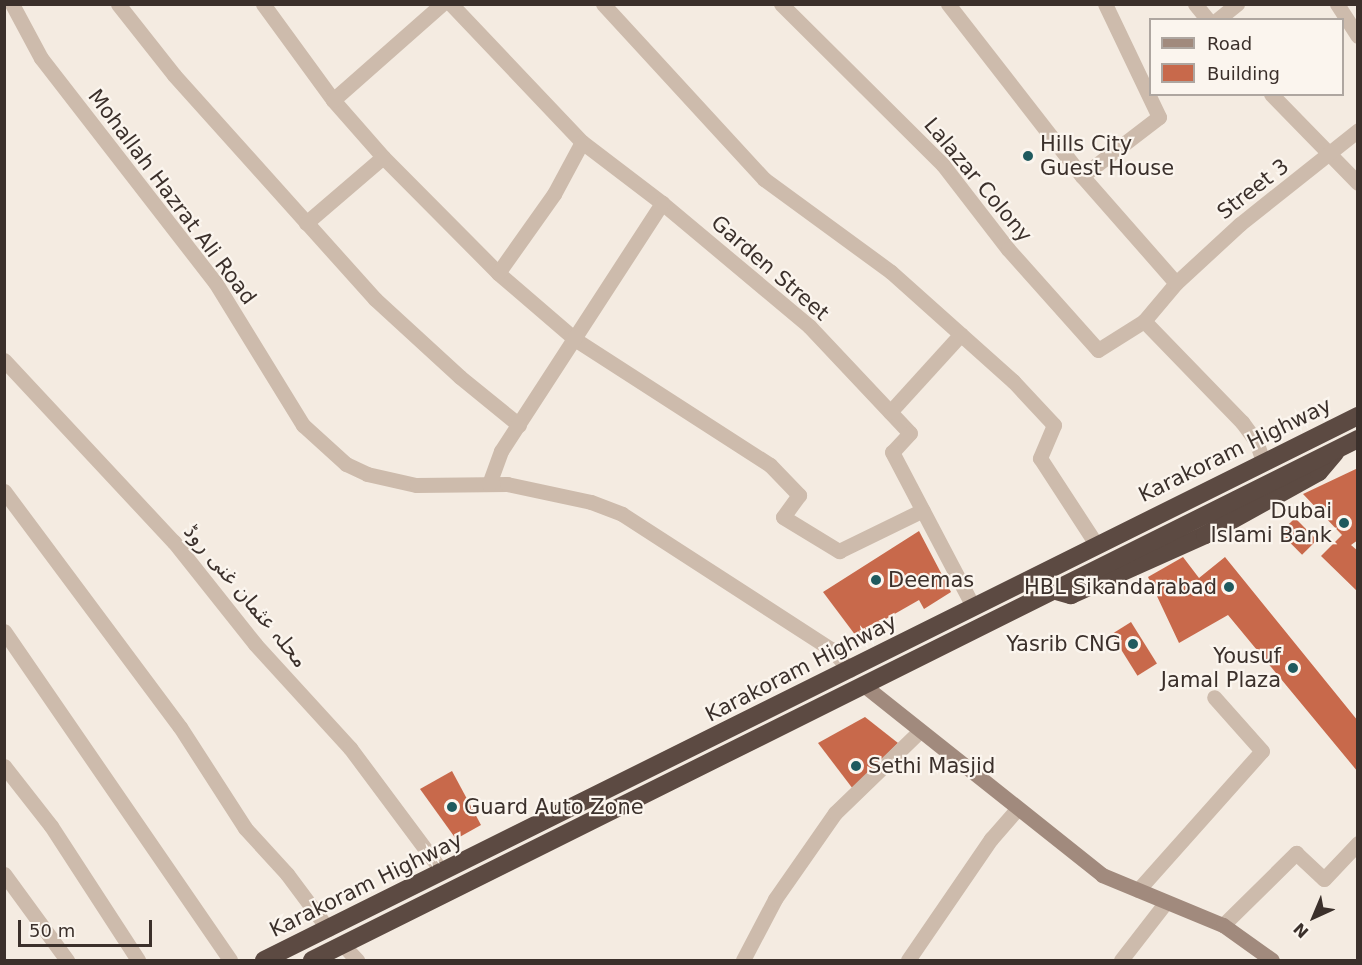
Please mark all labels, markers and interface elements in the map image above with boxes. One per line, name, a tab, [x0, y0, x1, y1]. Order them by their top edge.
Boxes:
legend	[1149, 18, 1344, 96]
text: Road	[1207, 33, 1252, 54]
text: Building	[1207, 63, 1280, 84]
street label: Mohallah Hazrat Ali Road	[83, 84, 261, 310]
street label: Lalazar Colony	[919, 113, 1037, 247]
place label: Hills City Guest House	[1040, 131, 1174, 181]
marker: Hills City Guest House	[1021, 149, 1035, 163]
street label: Street 3	[1212, 153, 1294, 225]
street label: Garden Street	[706, 210, 834, 326]
street label: Karakoram Highway	[1134, 392, 1336, 508]
place label: Dubai Islami Bank	[1210, 498, 1332, 548]
marker: Dubai Islami Bank	[1337, 516, 1351, 530]
street label: محلہ عثمان غنی روڈ	[179, 519, 313, 673]
place label: Deemas	[888, 567, 974, 593]
marker: Deemas	[869, 573, 883, 587]
place label: HBL Sikandarabad	[1024, 574, 1217, 600]
marker: HBL Sikandarabad	[1222, 580, 1236, 594]
street label: Karakoram Highway	[701, 609, 901, 727]
place label: Yasrib CNG	[1006, 631, 1121, 657]
marker: Yasrib CNG	[1126, 637, 1140, 651]
place label: Yousuf Jamal Plaza	[1161, 643, 1281, 693]
marker: Yousuf Jamal Plaza	[1286, 661, 1300, 675]
place label: Sethi Masjid	[868, 753, 995, 779]
marker: Sethi Masjid	[849, 759, 863, 773]
place label: Guard Auto Zone	[464, 794, 644, 820]
marker: Guard Auto Zone	[445, 800, 459, 814]
street label: Karakoram Highway	[265, 827, 467, 943]
north arrow	[1284, 887, 1344, 947]
scale bar	[21, 908, 154, 946]
text: N	[1290, 919, 1313, 942]
text: 50 m	[29, 920, 75, 941]

